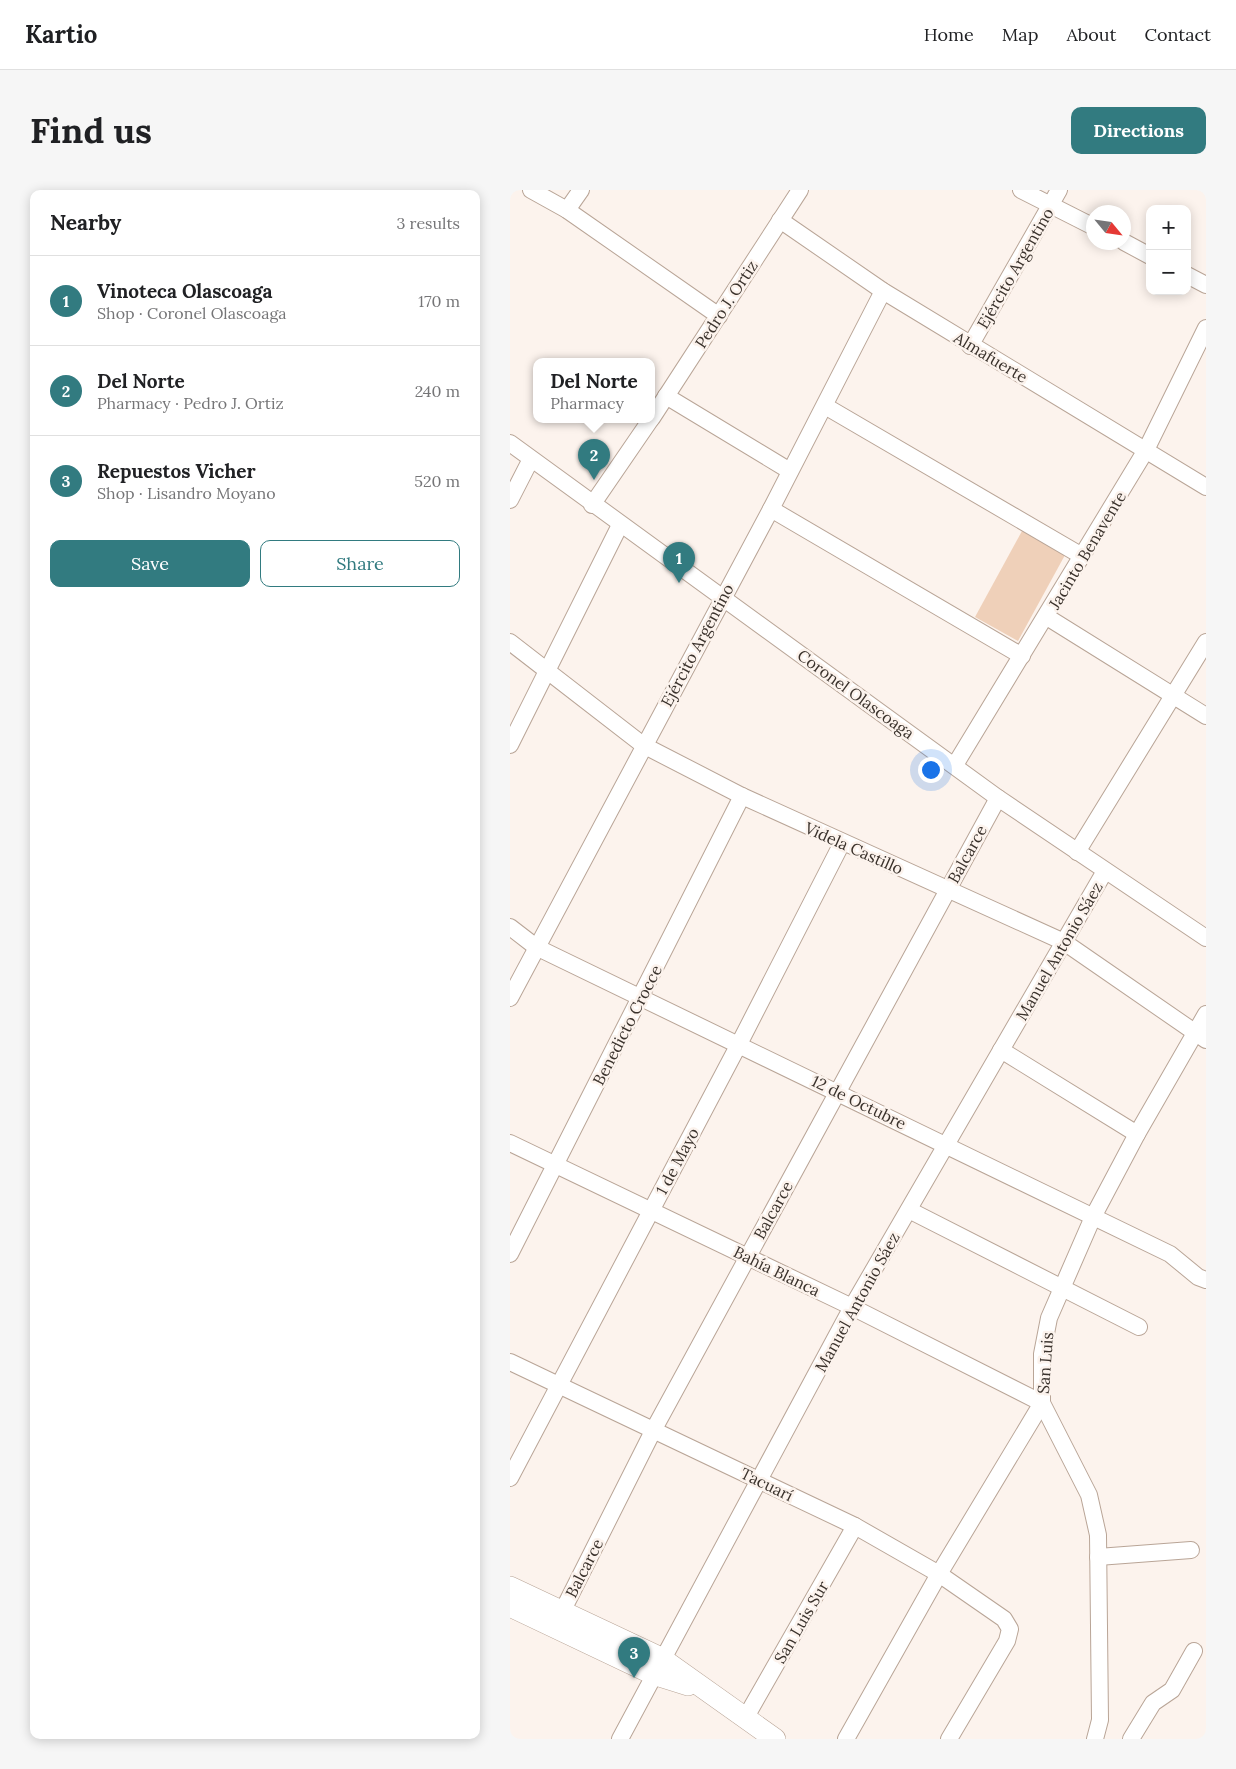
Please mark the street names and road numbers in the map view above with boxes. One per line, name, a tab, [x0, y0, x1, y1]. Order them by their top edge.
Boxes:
street label: Ejército Argentino	[972, 204, 1058, 332]
street label: Pedro J. Ortiz	[690, 256, 762, 352]
street label: Almafuerte	[950, 327, 1032, 387]
street label: Jacinto Benavente	[1043, 487, 1130, 613]
street label: Ejército Argentino	[656, 580, 738, 710]
street label: Coronel Olascoaga	[794, 645, 918, 743]
street label: Videla Castillo	[801, 817, 906, 879]
street label: Balcarce	[943, 821, 991, 886]
street label: Manuel Antonio Sáez	[1011, 878, 1107, 1024]
street label: Benedicto Crocce	[588, 961, 666, 1088]
street label: 12 de Octubre	[808, 1071, 910, 1134]
street label: 1 de Mayo	[651, 1124, 703, 1198]
street label: Balcarce	[749, 1177, 797, 1242]
street label: Manuel Antonio Sáez	[810, 1229, 904, 1375]
street label: Bahía Blanca	[731, 1241, 823, 1301]
street label: San Luis	[1033, 1331, 1057, 1395]
street label: Tacuarí	[738, 1463, 796, 1505]
street label: Balcarce	[561, 1535, 607, 1601]
street label: San Luis Sur	[769, 1577, 833, 1667]

